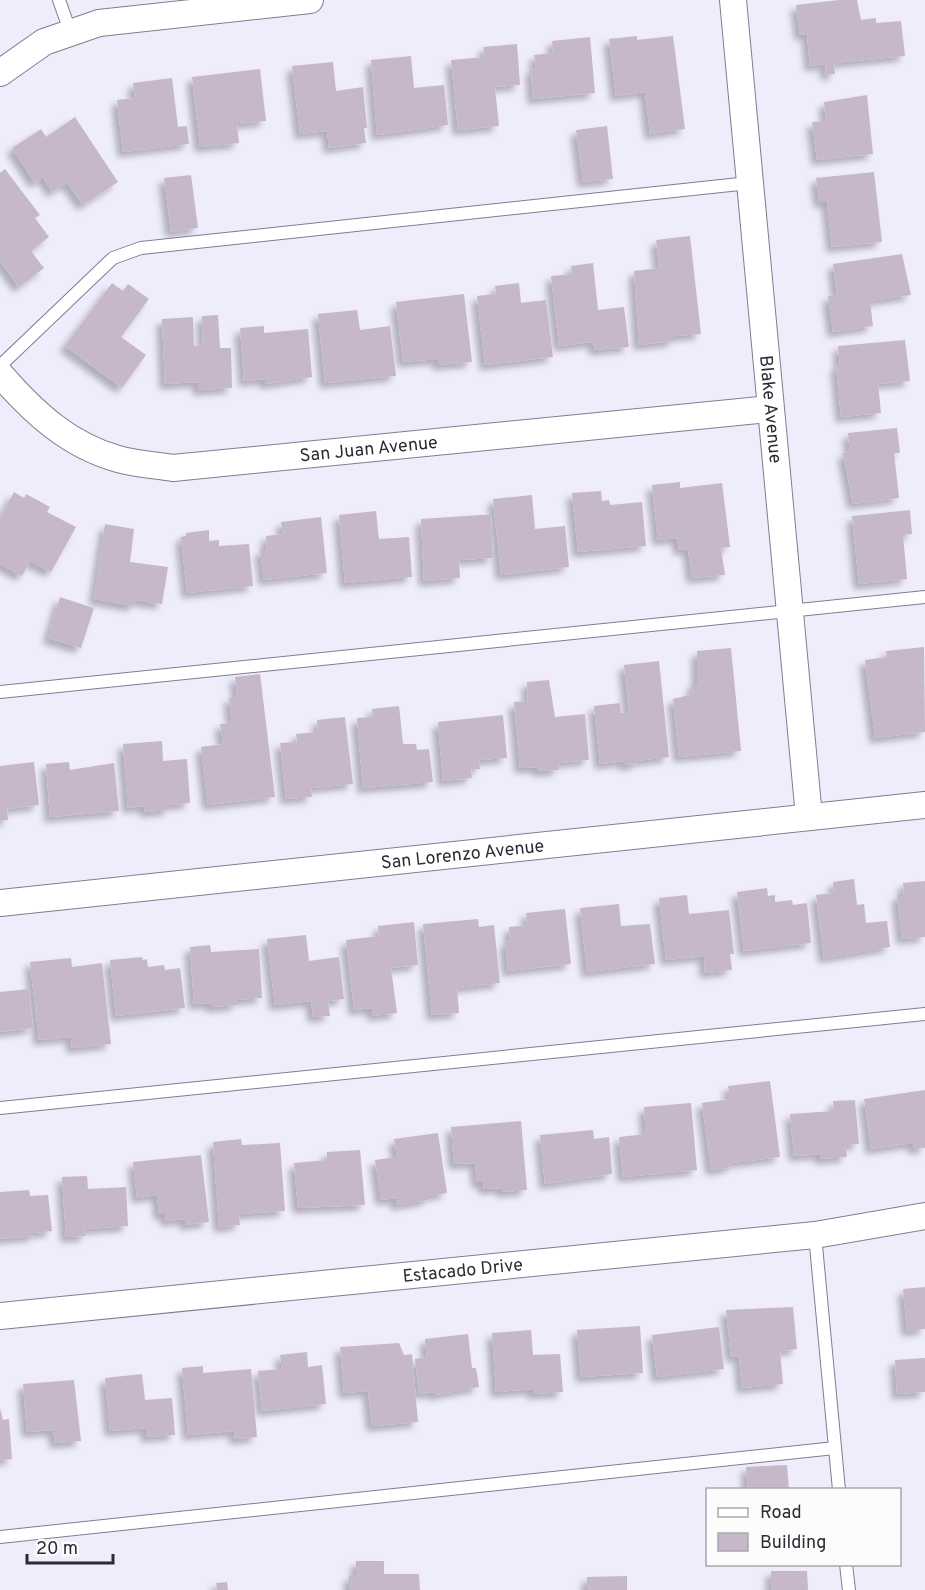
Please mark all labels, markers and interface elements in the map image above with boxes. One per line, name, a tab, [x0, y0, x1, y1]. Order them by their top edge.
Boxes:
street label: Blake Avenue	[753, 354, 786, 464]
street label: San Juan Avenue	[299, 432, 439, 468]
street label: San Lorenzo Avenue	[380, 835, 545, 876]
street label: Estacado Drive	[402, 1254, 524, 1289]
legend	[706, 1488, 901, 1566]
text: Road	[760, 1502, 802, 1525]
scale bar	[27, 1527, 112, 1565]
text: Building	[760, 1532, 826, 1555]
text: 20 m	[36, 1538, 78, 1561]

